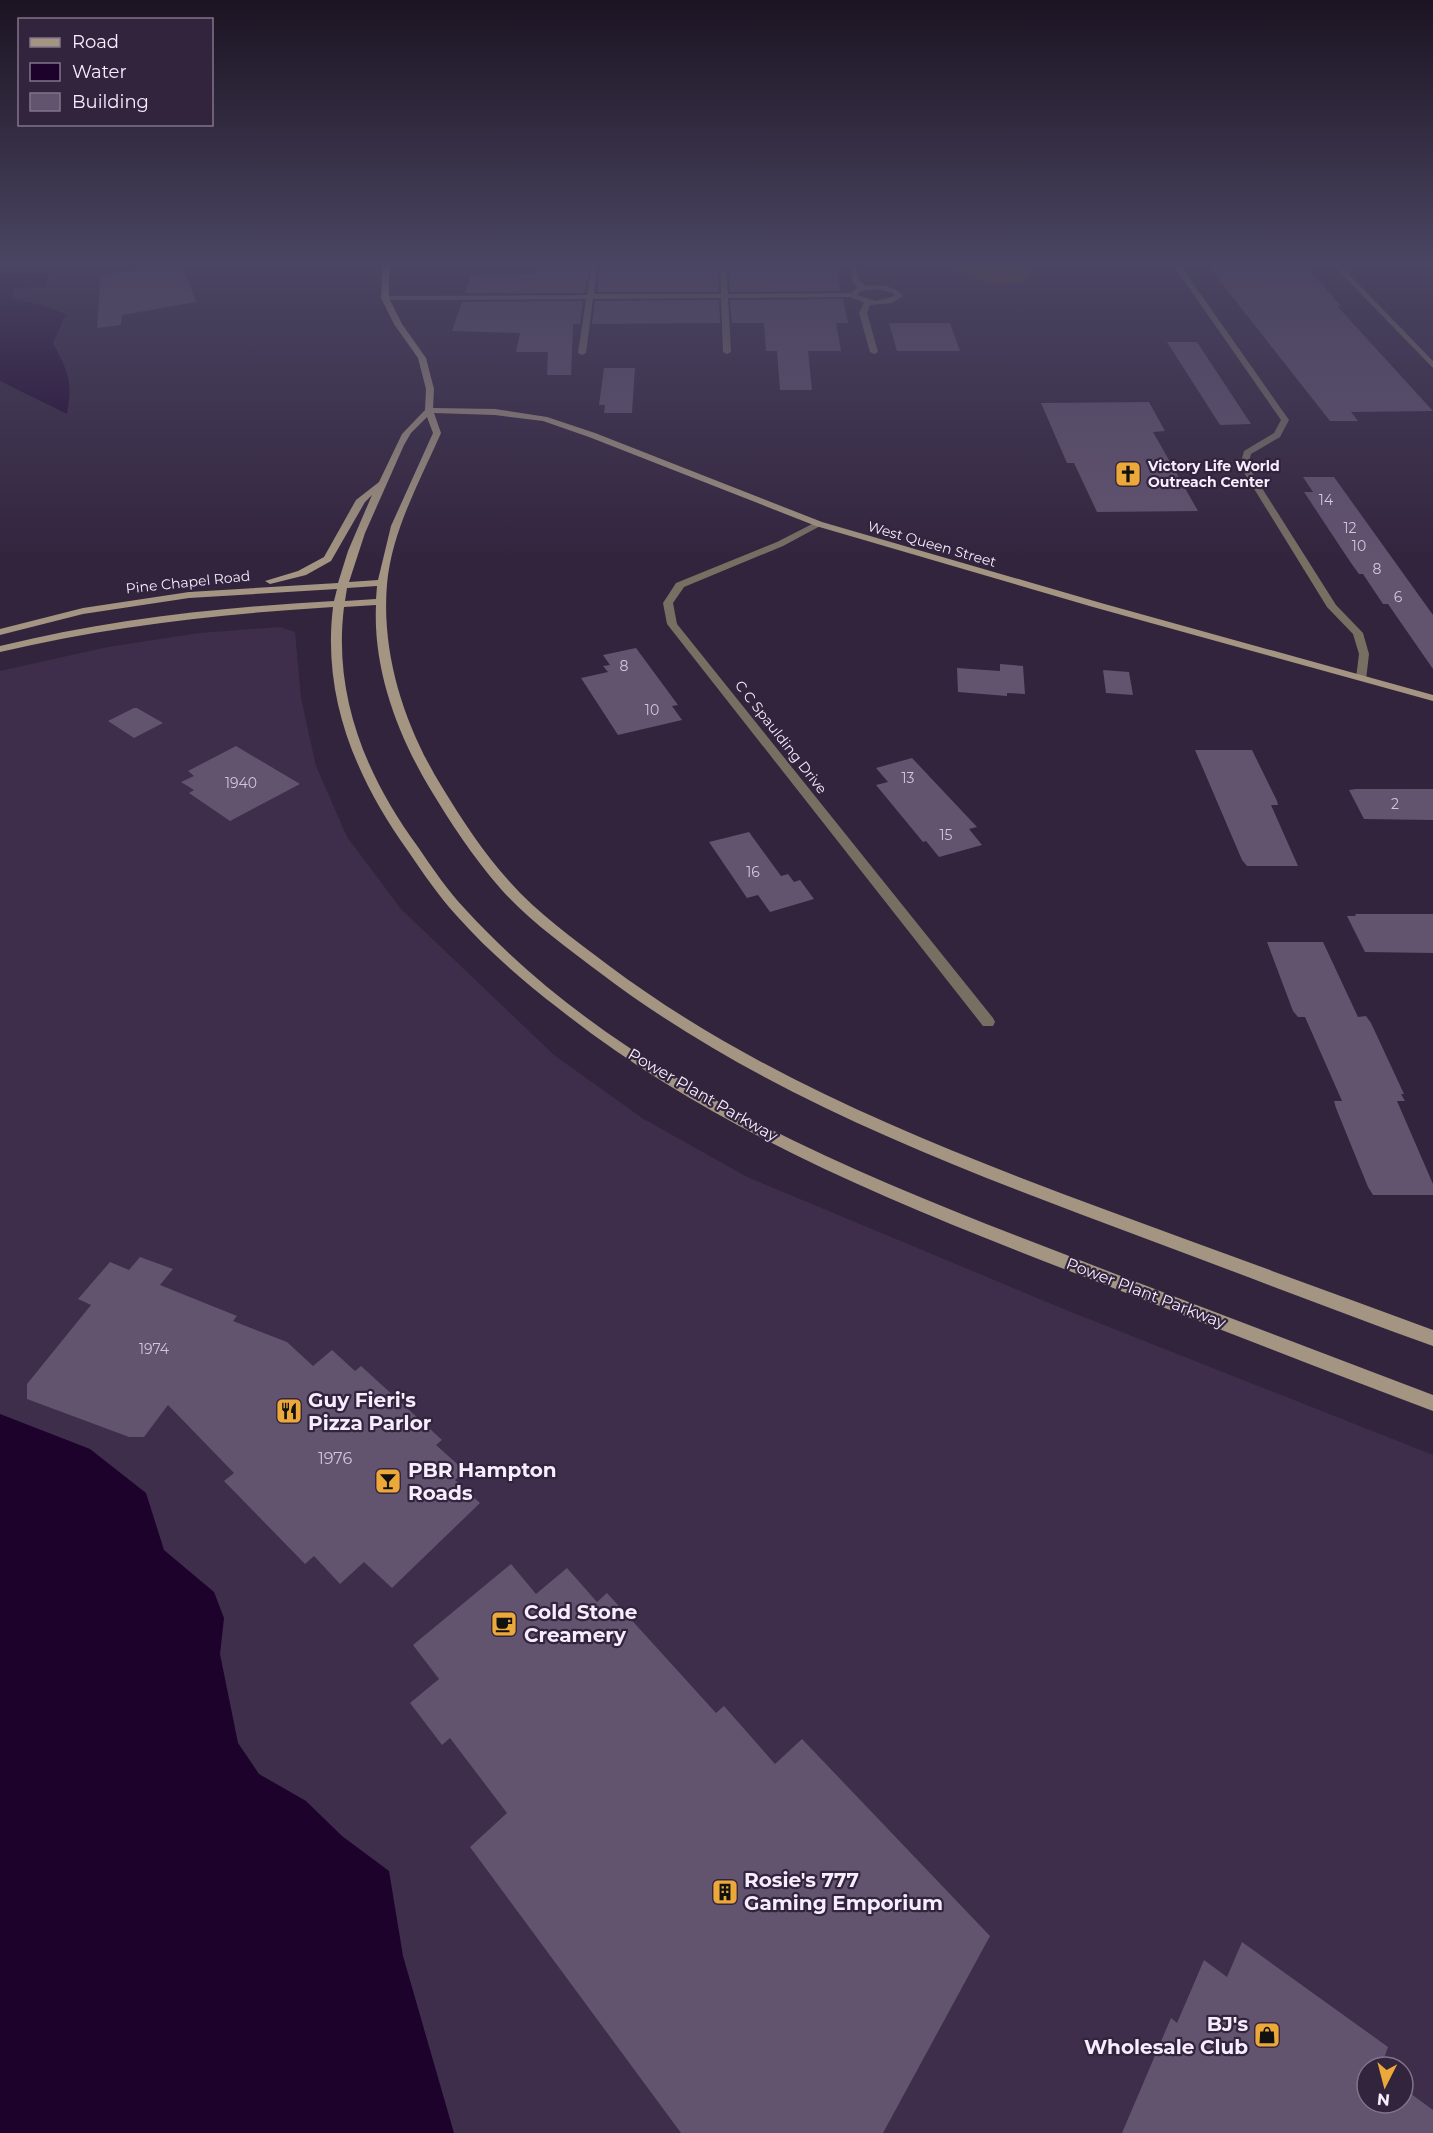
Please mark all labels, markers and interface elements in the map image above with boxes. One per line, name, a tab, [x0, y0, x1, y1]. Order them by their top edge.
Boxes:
legend	[18, 18, 213, 126]
text: Road	[72, 31, 119, 53]
text: Water	[72, 61, 127, 83]
text: Building	[72, 91, 149, 113]
place label: Victory Life World Outreach Center	[1147, 457, 1280, 491]
church icon: Victory Life World Outreach Center	[1113, 459, 1143, 489]
house number: 14	[1319, 491, 1334, 509]
street label: West Queen Street	[866, 517, 999, 571]
house number: 12	[1343, 519, 1357, 537]
house number: 10	[1352, 537, 1366, 555]
house number: 8	[1373, 560, 1382, 578]
street label: Pine Chapel Road	[125, 567, 251, 597]
house number: 6	[1394, 588, 1403, 606]
house number: 8	[620, 657, 629, 675]
street label: C C Spaulding Drive	[731, 677, 831, 797]
house number: 10	[645, 701, 659, 719]
house number: 13	[902, 769, 915, 787]
house number: 1940	[225, 774, 257, 792]
house number: 2	[1391, 795, 1399, 813]
house number: 15	[940, 826, 953, 844]
house number: 16	[746, 863, 760, 881]
street label: Power Plant Parkway	[625, 1044, 781, 1146]
street label: Power Plant Parkway	[1063, 1254, 1229, 1332]
house number: 1974	[139, 1340, 170, 1358]
place label: Guy Fieri's Pizza Parlor	[308, 1388, 432, 1435]
restaurant icon: Guy Fieri's Pizza Parlor	[274, 1396, 304, 1426]
house number: 1976	[318, 1449, 352, 1468]
place label: PBR Hampton Roads	[408, 1458, 557, 1505]
bar icon: PBR Hampton Roads	[373, 1466, 403, 1496]
place label: Cold Stone Creamery	[524, 1600, 637, 1647]
cafe icon: Cold Stone Creamery	[489, 1609, 519, 1639]
place label: Rosie's 777 Gaming Emporium	[744, 1868, 943, 1915]
building icon: Rosie's 777 Gaming Emporium	[710, 1877, 740, 1907]
place label: BJ's Wholesale Club	[1084, 2012, 1248, 2059]
shop icon: BJ's Wholesale Club	[1252, 2020, 1282, 2050]
north arrow	[1355, 2055, 1415, 2115]
text: N	[1376, 2089, 1391, 2110]

